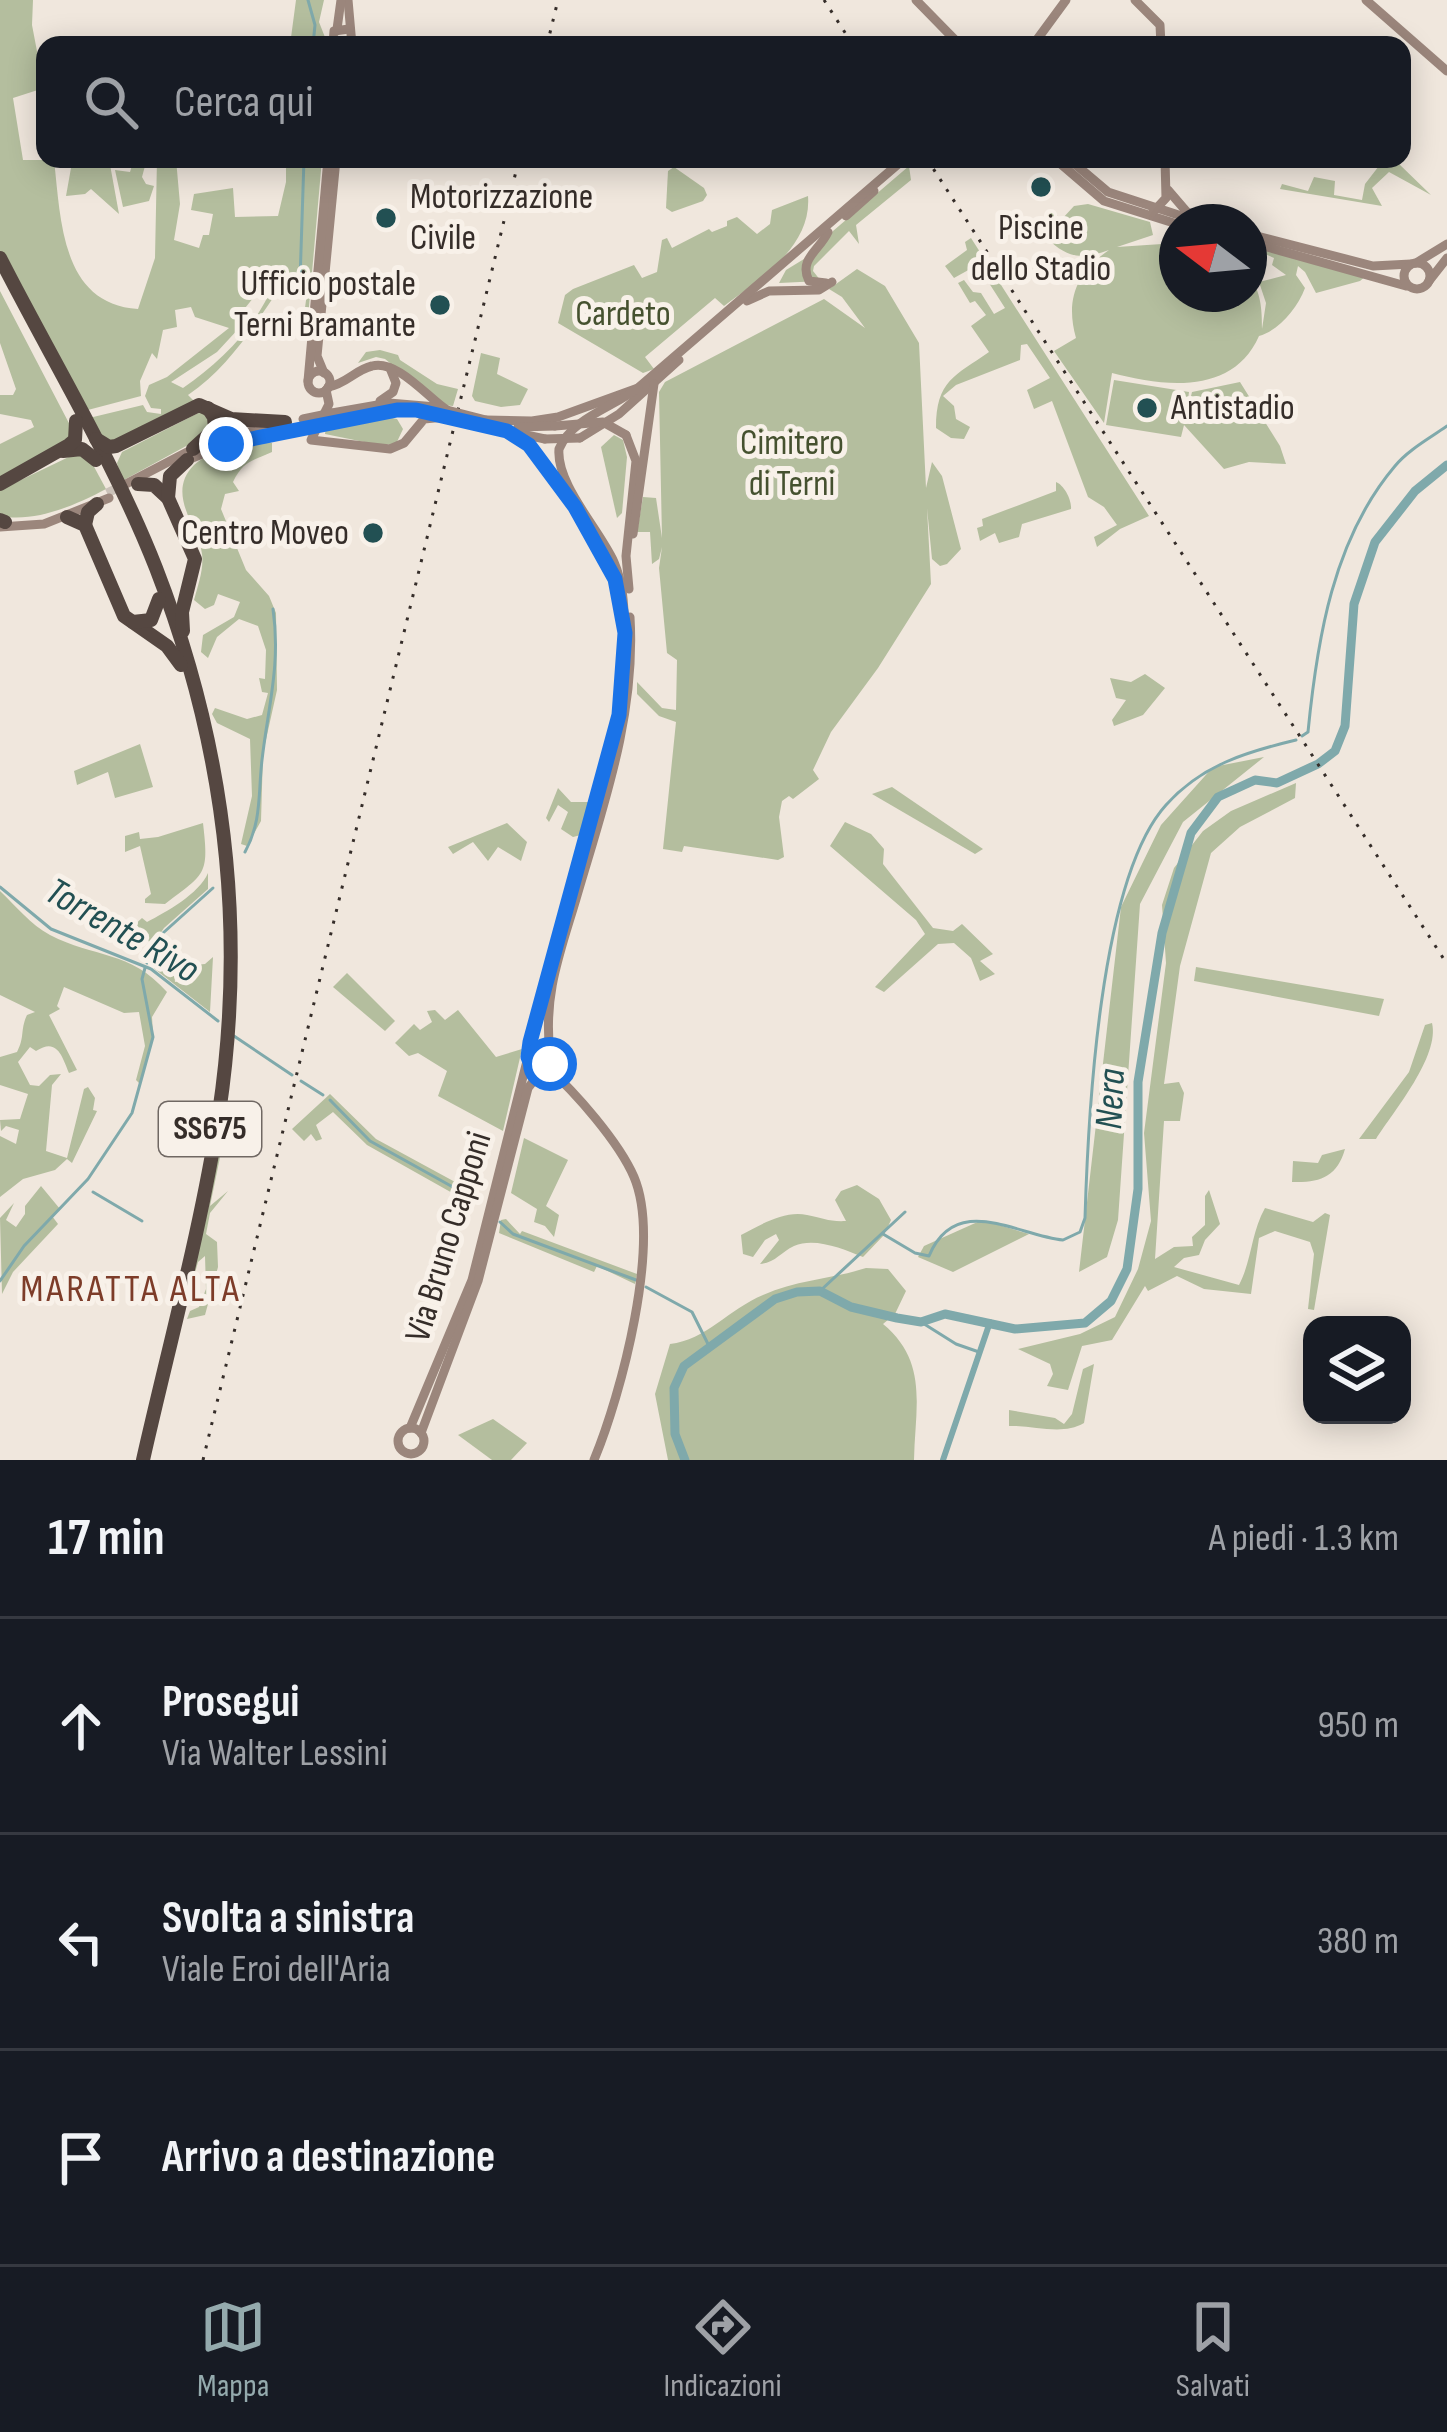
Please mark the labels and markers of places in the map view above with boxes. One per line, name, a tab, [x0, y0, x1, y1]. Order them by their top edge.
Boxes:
marker: Piscine dello Stadio	[1028, 174, 1054, 200]
place label: Motorizzazione Civile	[410, 176, 593, 260]
marker: Motorizzazione Civile	[373, 205, 399, 231]
place label: Piscine dello Stadio	[971, 207, 1111, 291]
place label: Ufficio postale Terni Bramante	[234, 263, 416, 347]
marker: Ufficio postale Terni Bramante	[427, 292, 453, 318]
place label: Antistadio	[1170, 387, 1295, 430]
marker: Antistadio	[1134, 395, 1160, 421]
place label: Centro Moveo	[181, 512, 349, 555]
marker: Centro Moveo	[360, 520, 386, 546]

